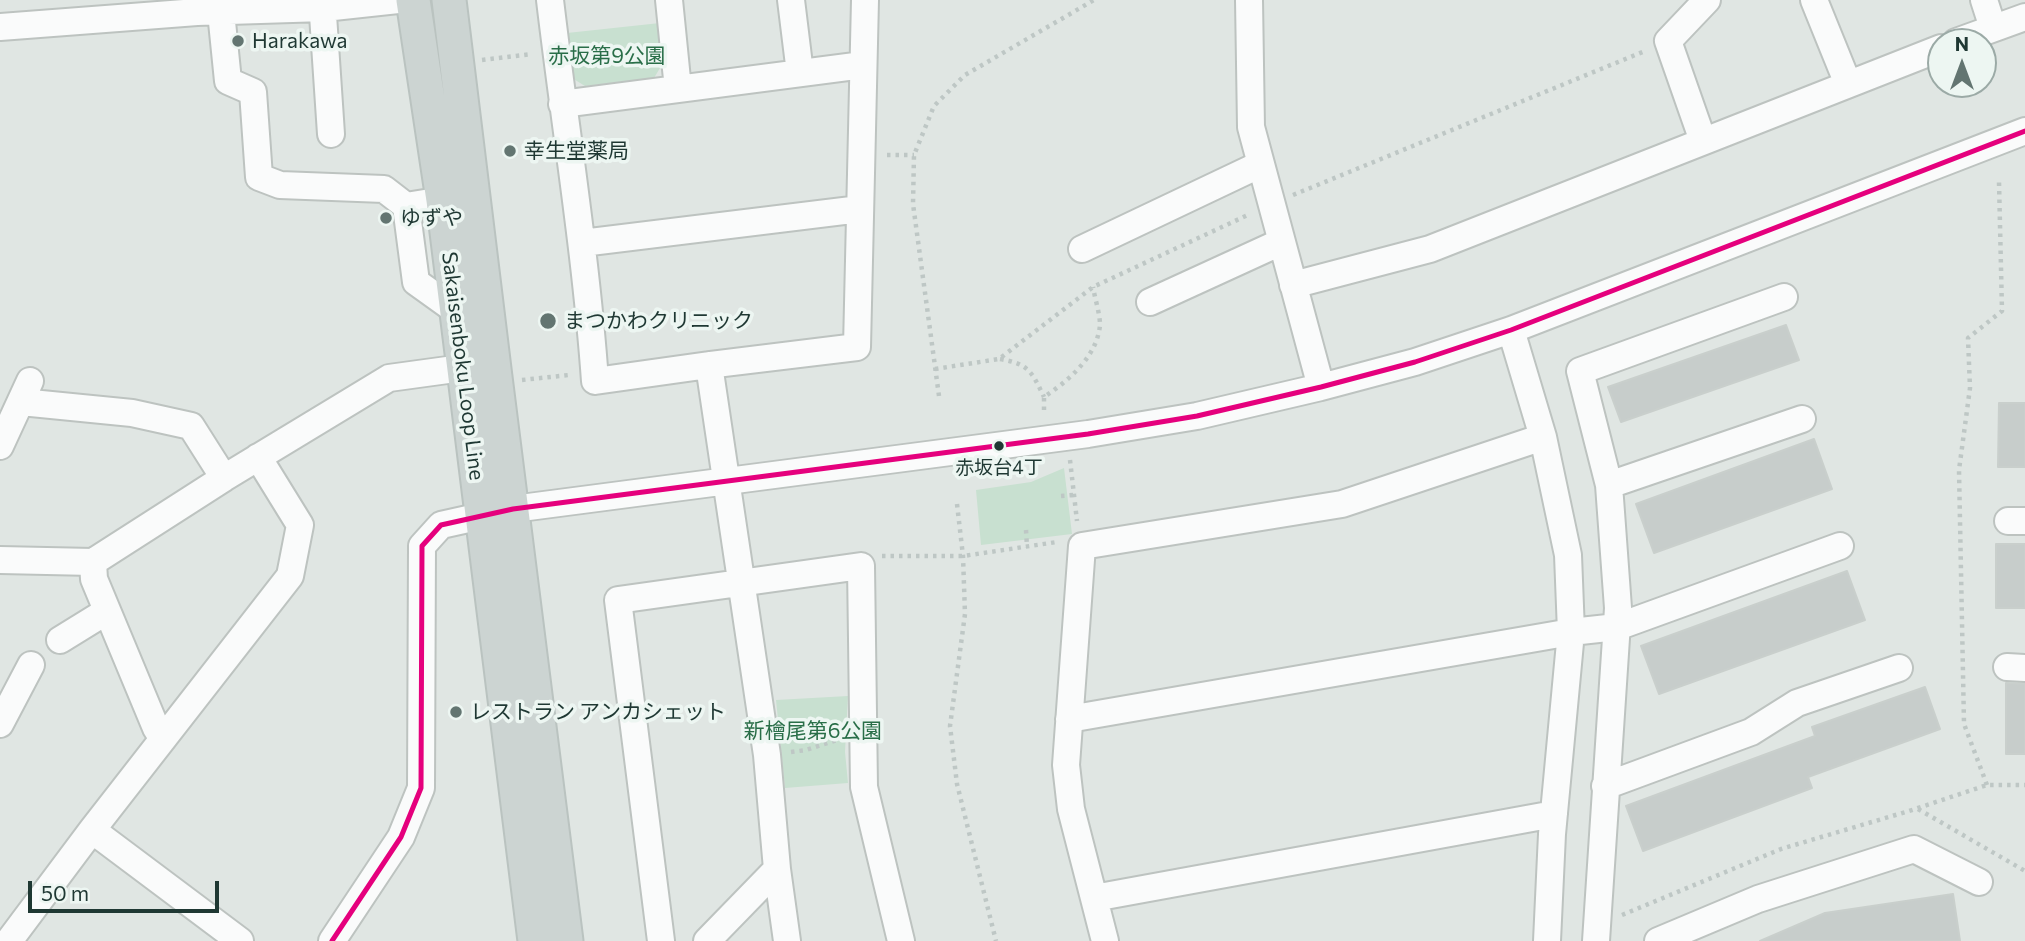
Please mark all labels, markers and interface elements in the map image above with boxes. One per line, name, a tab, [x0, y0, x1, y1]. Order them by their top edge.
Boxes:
place label: Harakawa	[252, 28, 348, 54]
north arrow	[1927, 28, 1997, 98]
text: N	[1955, 32, 1969, 55]
marker: Harakawa	[230, 33, 246, 49]
park label: 赤坂第9公園	[548, 43, 666, 69]
place label: 幸生堂薬局	[524, 138, 629, 164]
marker: 幸生堂薬局	[502, 143, 518, 159]
place label: ゆずや	[400, 205, 463, 231]
marker: ゆずや	[378, 210, 394, 226]
street label: Sakaisenboku Loop Line	[436, 250, 490, 482]
place label: まつかわクリニック	[564, 308, 753, 334]
marker: まつかわクリニック	[538, 311, 558, 331]
marker: 赤坂台4丁	[992, 439, 1006, 453]
place label: 赤坂台4丁	[955, 457, 1043, 479]
place label: レストラン アンカシェット	[470, 699, 726, 725]
marker: レストラン アンカシェット	[448, 704, 464, 720]
park label: 新檜尾第6公園	[744, 718, 882, 744]
scale bar	[32, 867, 222, 911]
text: 50 m	[41, 880, 89, 905]

